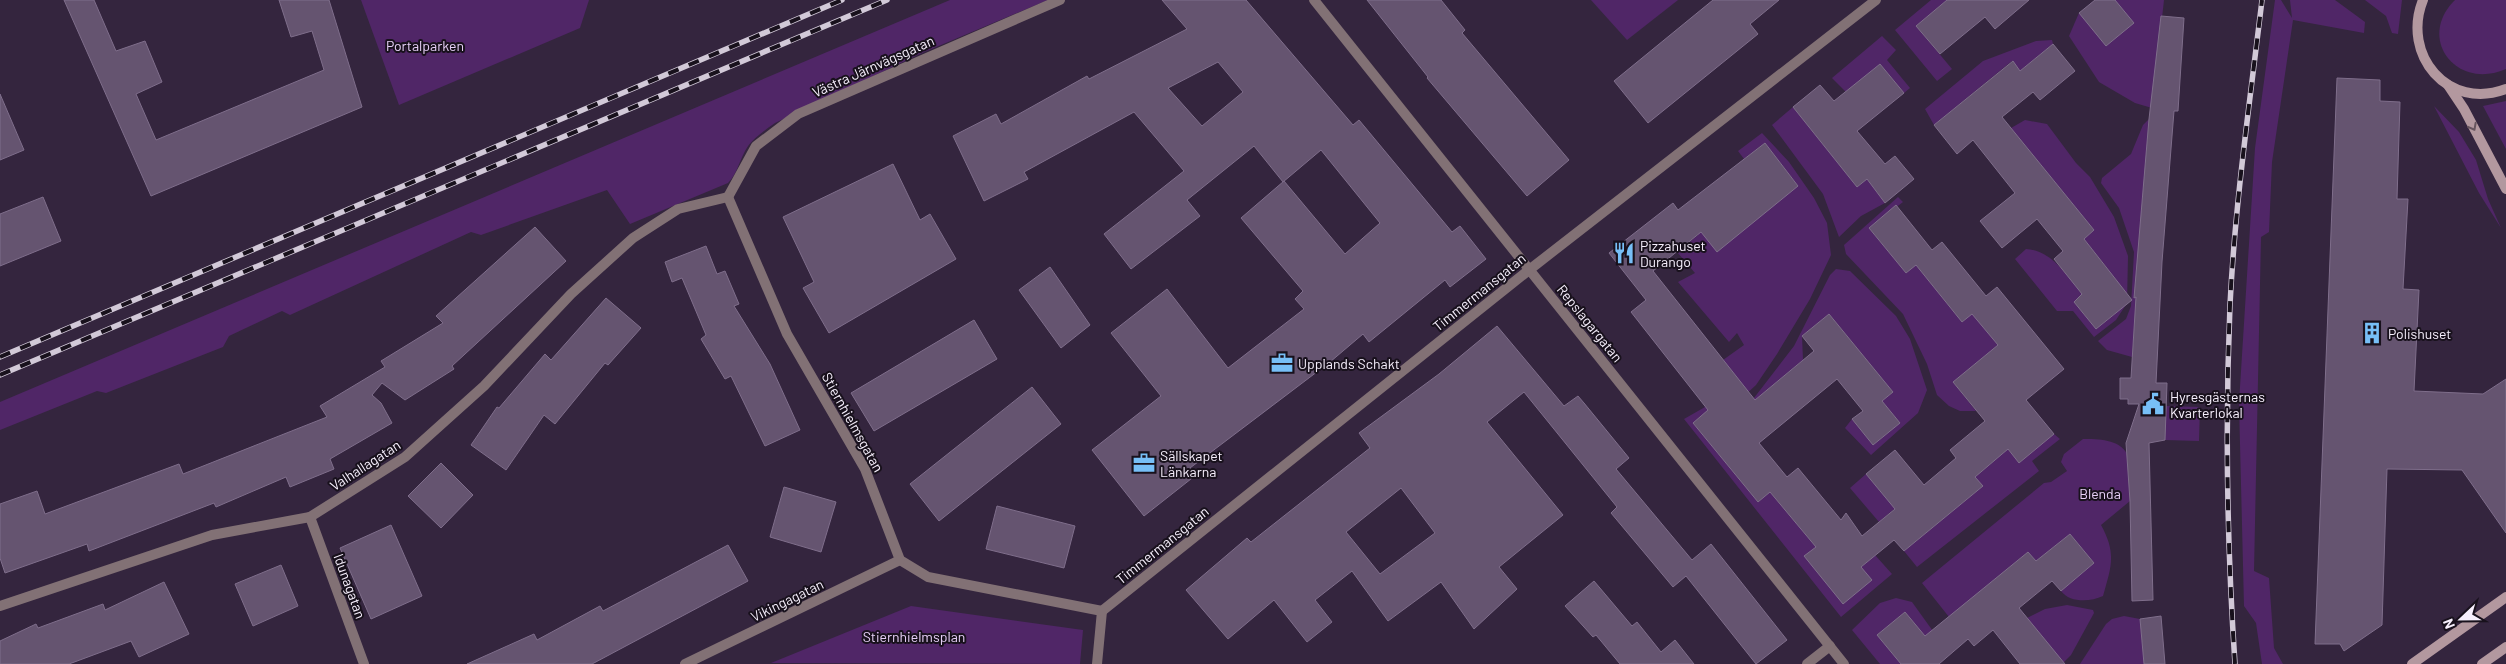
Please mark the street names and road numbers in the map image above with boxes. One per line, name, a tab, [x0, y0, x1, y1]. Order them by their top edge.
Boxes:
street label: Västra Järnvägsgatan	[810, 32, 936, 100]
street label: Timmermansgatan	[1429, 249, 1529, 335]
street label: Repslagargatan	[1554, 281, 1626, 365]
street label: Stiernhielmsgatan	[819, 369, 887, 475]
street label: Valhallagatan	[327, 436, 403, 494]
street label: Timmermansgatan	[1112, 502, 1212, 588]
street label: Idunagatan	[330, 551, 370, 621]
street label: Vikingagatan	[748, 575, 826, 625]

